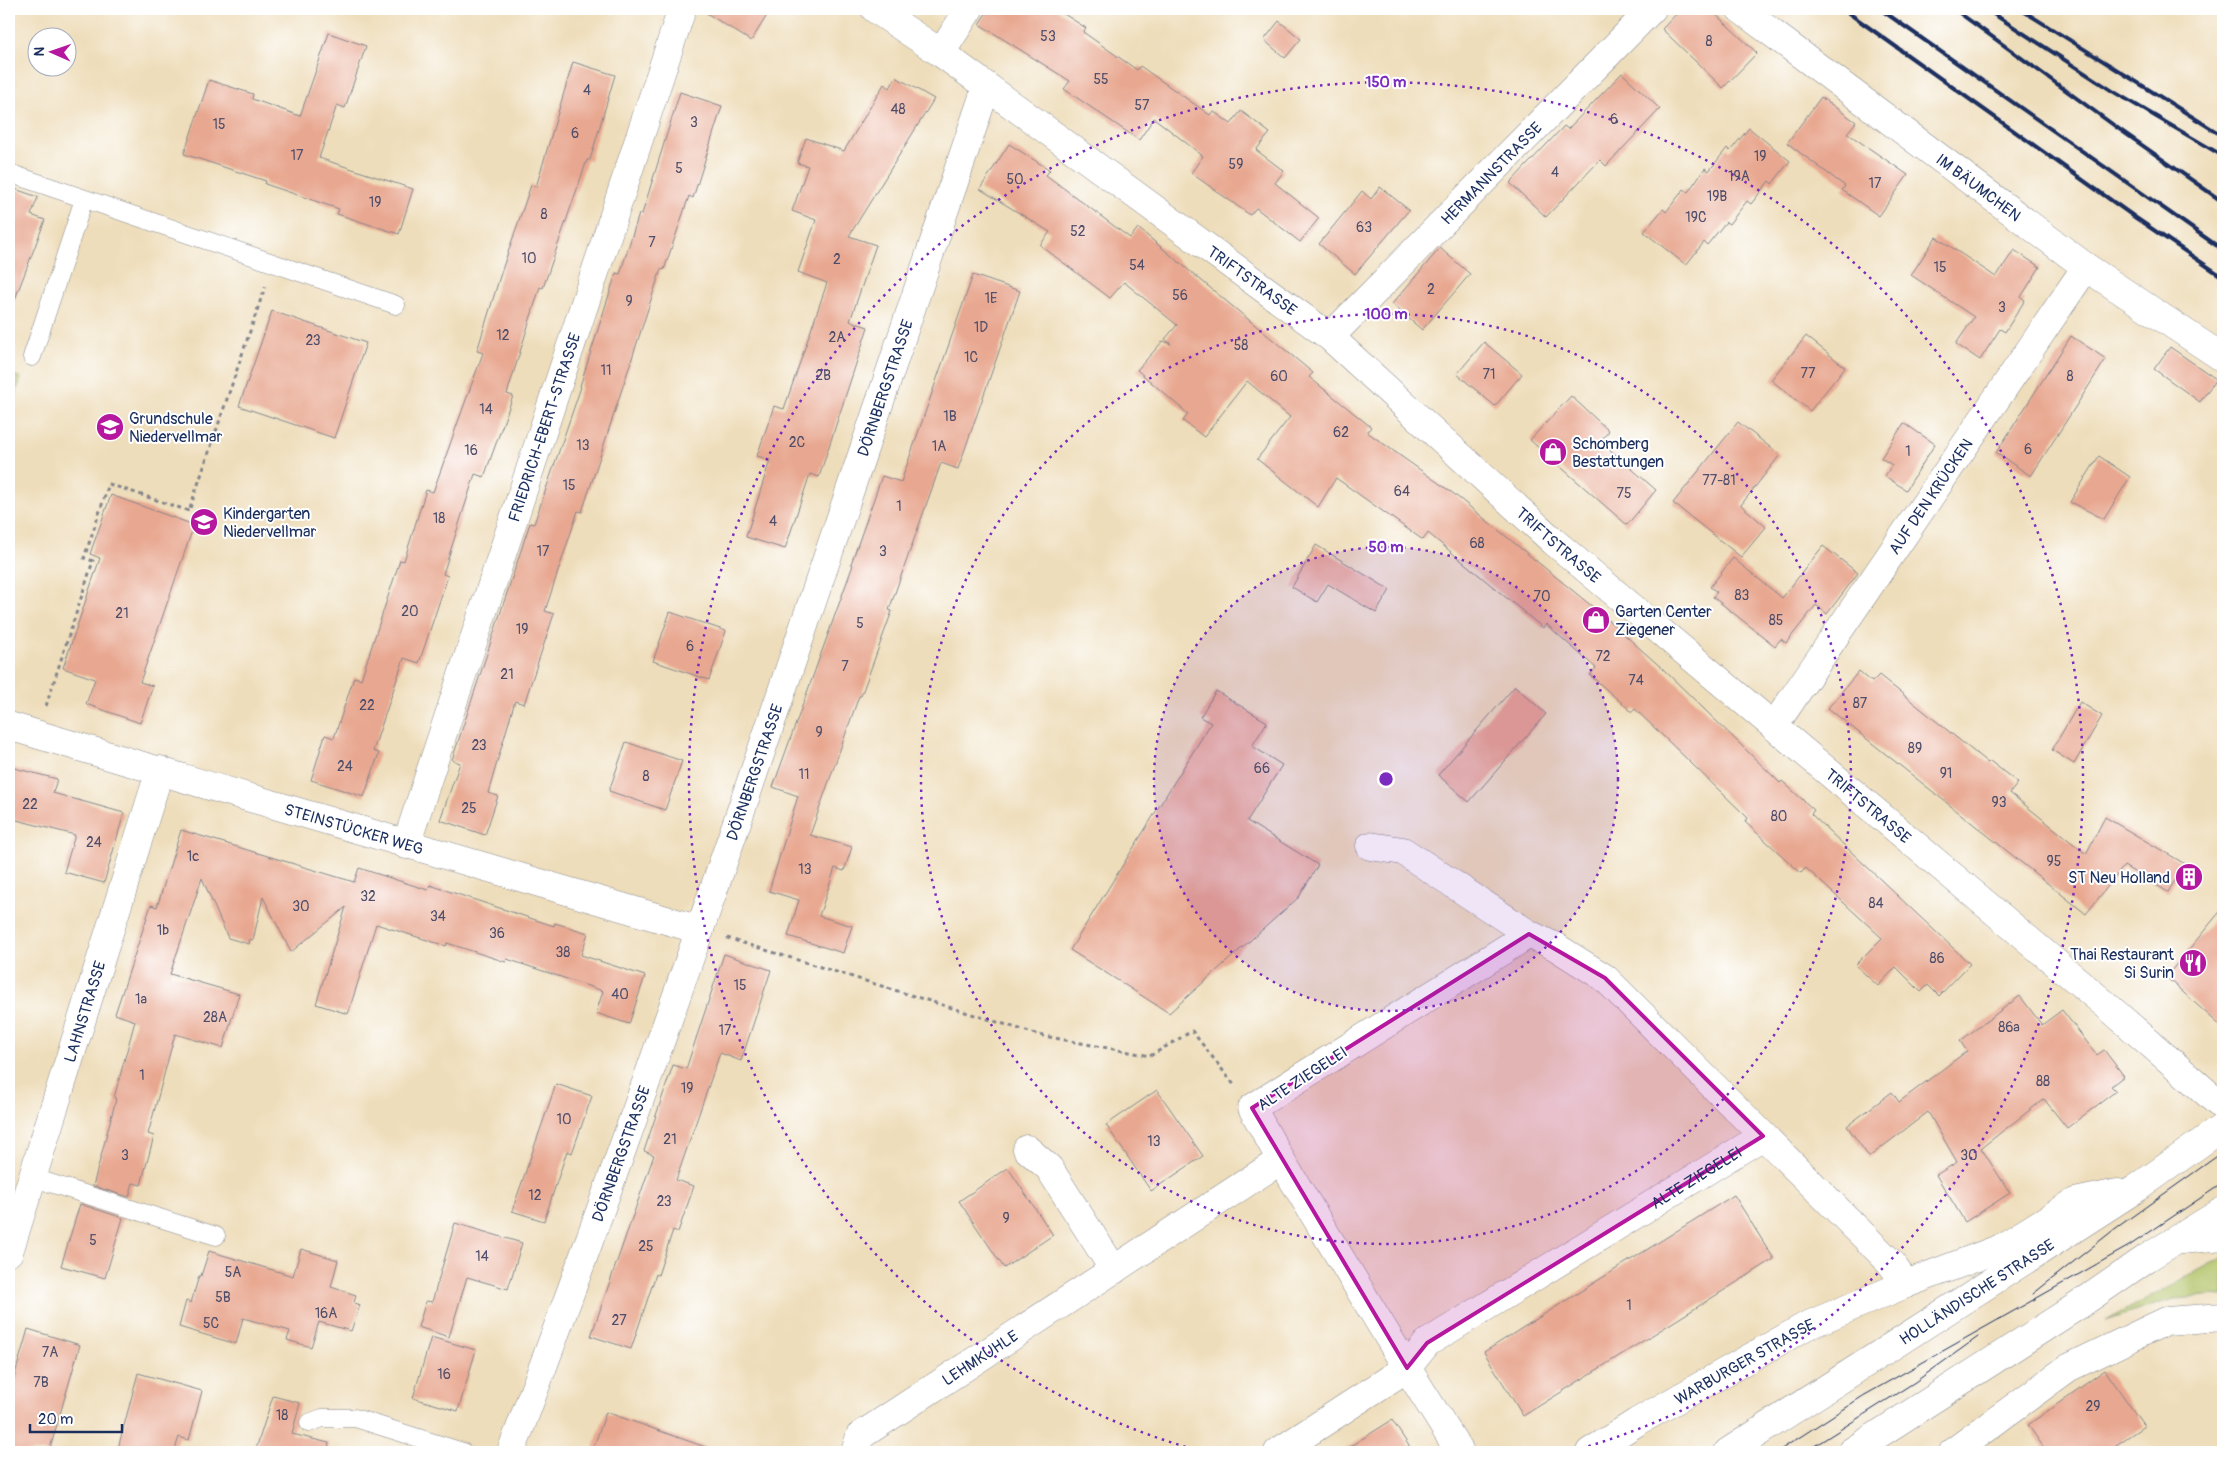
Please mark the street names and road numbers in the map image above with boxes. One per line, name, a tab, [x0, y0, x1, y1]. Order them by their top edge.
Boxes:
street label: HERMANNSTRASSE	[1437, 118, 1547, 229]
street label: IM BÄUMCHEN	[1932, 150, 2025, 226]
street label: TRIFTSTRASSE	[1203, 242, 1301, 321]
street label: DÖRNBERGSTRASSE	[853, 317, 918, 459]
street label: FRIEDRICH-EBERT-STRASSE	[504, 330, 585, 525]
street label: AUF DEN KRÜCKEN	[1885, 435, 1978, 558]
street label: TRIFTSTRASSE	[1511, 503, 1605, 588]
street label: DÖRNBERGSTRASSE	[722, 702, 788, 843]
street label: TRIFTSTRASSE	[1821, 765, 1915, 848]
street label: STEINSTÜCKER WEG	[282, 800, 426, 860]
street label: LAHNSTRASSE	[60, 959, 111, 1065]
street label: ALTE ZIEGELEI	[1254, 1042, 1351, 1115]
street label: DÖRNBERGSTRASSE	[588, 1083, 655, 1225]
street label: ALTE ZIEGELEI	[1647, 1142, 1746, 1214]
street label: HOLLÄNDISCHE STRASSE	[1896, 1235, 2059, 1350]
street label: WARBURGER STRASSE	[1671, 1315, 1817, 1410]
street label: LEHMKUHLE	[939, 1326, 1022, 1390]

